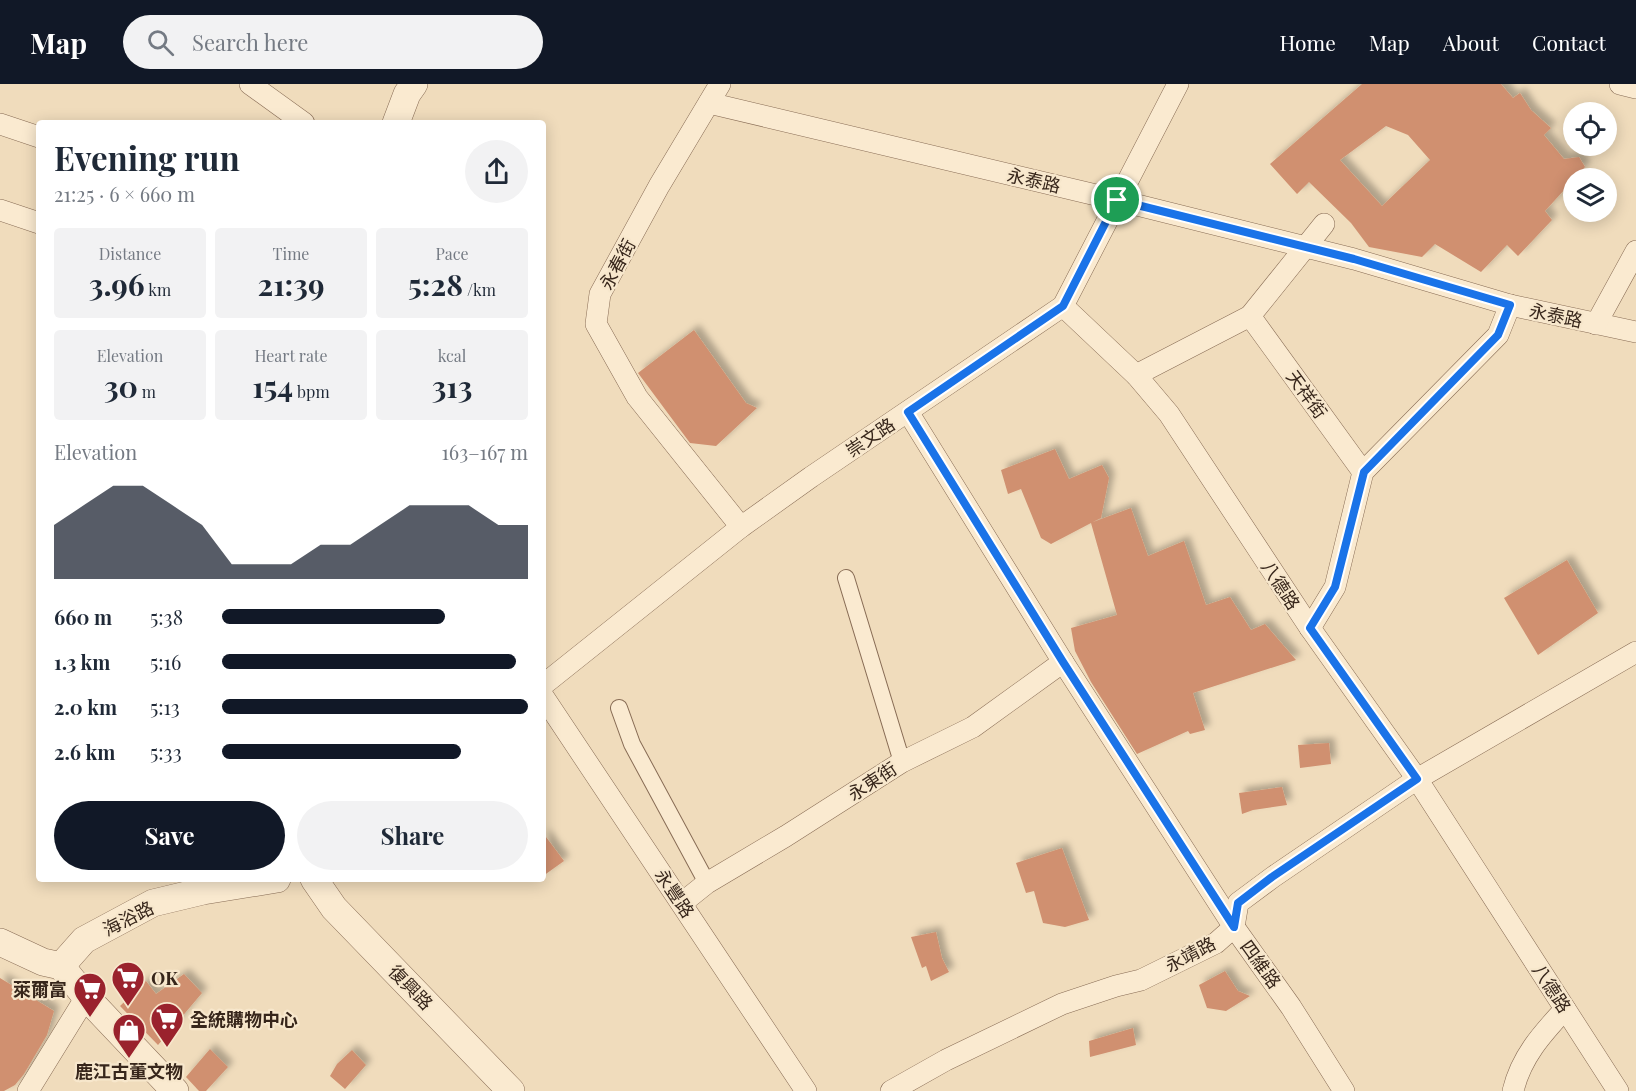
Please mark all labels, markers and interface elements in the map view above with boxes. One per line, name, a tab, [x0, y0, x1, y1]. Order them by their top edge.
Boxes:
search box	[123, 15, 543, 69]
text: Map	[30, 24, 87, 61]
icon: search	[144, 26, 177, 59]
text: Search here	[192, 27, 308, 57]
text: Home	[1280, 28, 1336, 56]
text: Map	[1369, 28, 1410, 56]
text: About	[1443, 28, 1499, 56]
text: Contact	[1532, 28, 1606, 56]
map controls	[1563, 102, 1617, 222]
button: locate	[1563, 102, 1617, 156]
text: Evening run	[54, 135, 240, 179]
button: share	[465, 140, 528, 203]
street label: 永泰路	[1005, 162, 1063, 198]
button: layers	[1563, 168, 1617, 222]
pin	[1091, 174, 1142, 225]
text: 21:25 · 6 × 660 m	[54, 180, 195, 207]
icon: arrive	[1100, 183, 1133, 216]
street label: 永春街	[594, 235, 640, 293]
text: Distance	[99, 243, 161, 264]
text: Time	[273, 243, 309, 264]
text: Pace	[435, 243, 469, 264]
text: 3.96	[89, 264, 145, 304]
text: 21:39	[257, 264, 325, 304]
text: 5:28	[408, 264, 463, 304]
text: km	[145, 279, 171, 300]
text: /km	[463, 279, 496, 300]
street label: 永泰路	[1527, 298, 1585, 332]
text: Elevation	[97, 345, 163, 366]
text: Heart rate	[254, 345, 328, 366]
text: kcal	[438, 345, 466, 366]
street label: 天祥街	[1281, 365, 1333, 423]
text: 30	[104, 366, 138, 406]
text: 154	[252, 366, 293, 406]
text: 313	[432, 366, 472, 406]
text: m	[138, 381, 156, 402]
text: bpm	[293, 381, 330, 402]
street label: 崇文路	[841, 412, 899, 462]
text: Elevation	[54, 438, 137, 465]
text: 163–167 m	[441, 438, 528, 465]
street label: 八德路	[1256, 556, 1306, 614]
text: 660 m	[54, 603, 112, 630]
text: 5:38	[150, 603, 183, 630]
text: 1.3 km	[54, 648, 110, 675]
text: 5:16	[150, 648, 181, 675]
text: 2.0 km	[54, 693, 117, 720]
text: 5:13	[150, 693, 180, 720]
text: 2.6 km	[54, 738, 115, 765]
text: 5:33	[150, 738, 182, 765]
street label: 永東街	[843, 756, 901, 806]
button: Save	[54, 801, 285, 870]
button: Share	[297, 801, 528, 870]
street label: 永豐路	[650, 864, 700, 922]
street label: 海浴路	[98, 895, 158, 941]
street label: 永靖路	[1161, 931, 1219, 977]
street label: 四維路	[1235, 935, 1287, 993]
street label: 復興路	[384, 959, 438, 1015]
street label: 八德路	[1527, 959, 1577, 1017]
supermarket icon: OK	[110, 960, 146, 1007]
place label: OK	[151, 966, 179, 990]
supermarket icon: 萊爾富	[72, 971, 108, 1018]
place label: 萊爾富	[13, 977, 67, 1001]
supermarket icon: 全統購物中心	[149, 1001, 185, 1048]
place label: 全統購物中心	[190, 1007, 298, 1031]
shop icon: 鹿江古董文物	[111, 1012, 147, 1059]
place label: 鹿江古董文物	[75, 1059, 183, 1083]

